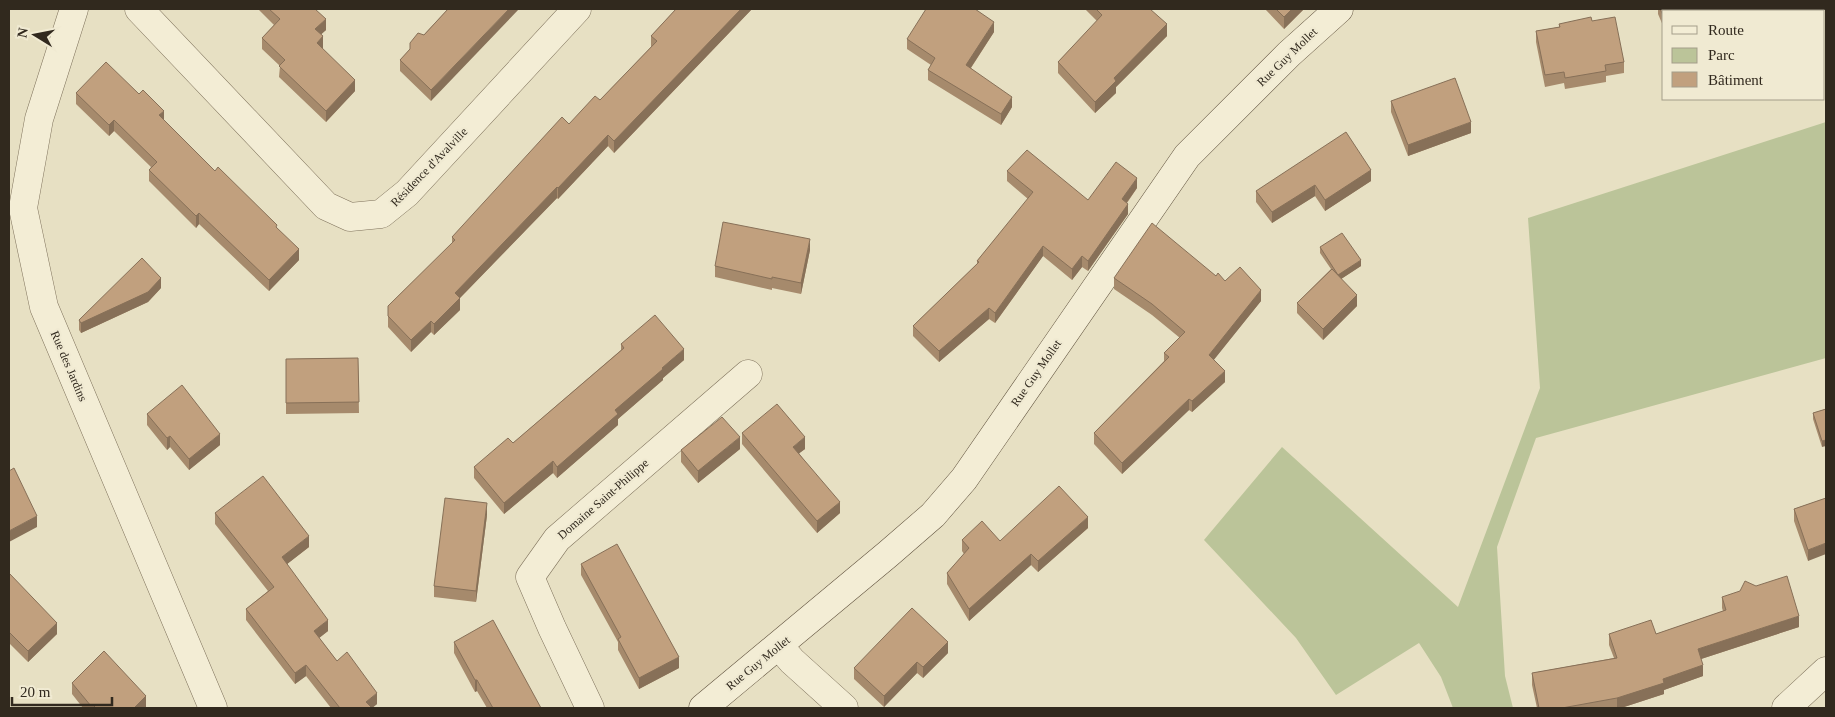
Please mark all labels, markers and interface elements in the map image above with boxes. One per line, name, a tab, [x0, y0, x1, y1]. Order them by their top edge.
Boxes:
north arrow	[10, 10, 60, 60]
legend	[1662, 10, 1825, 100]
text: Route	[1708, 22, 1744, 38]
street label: Rue Guy Mollet	[1254, 24, 1320, 89]
text: N	[14, 27, 31, 39]
text: Parc	[1708, 47, 1735, 63]
text: Bâtiment	[1708, 72, 1764, 88]
street label: Résidence d'Avalville	[388, 125, 470, 209]
street label: Rue des Jardins	[48, 329, 90, 404]
street label: Rue Guy Mollet	[1008, 336, 1064, 409]
street label: Domaine Saint-Philippe	[555, 456, 651, 542]
street label: Rue Guy Mollet	[723, 633, 793, 693]
scale bar	[12, 674, 112, 706]
text: 20 m	[20, 684, 51, 700]

